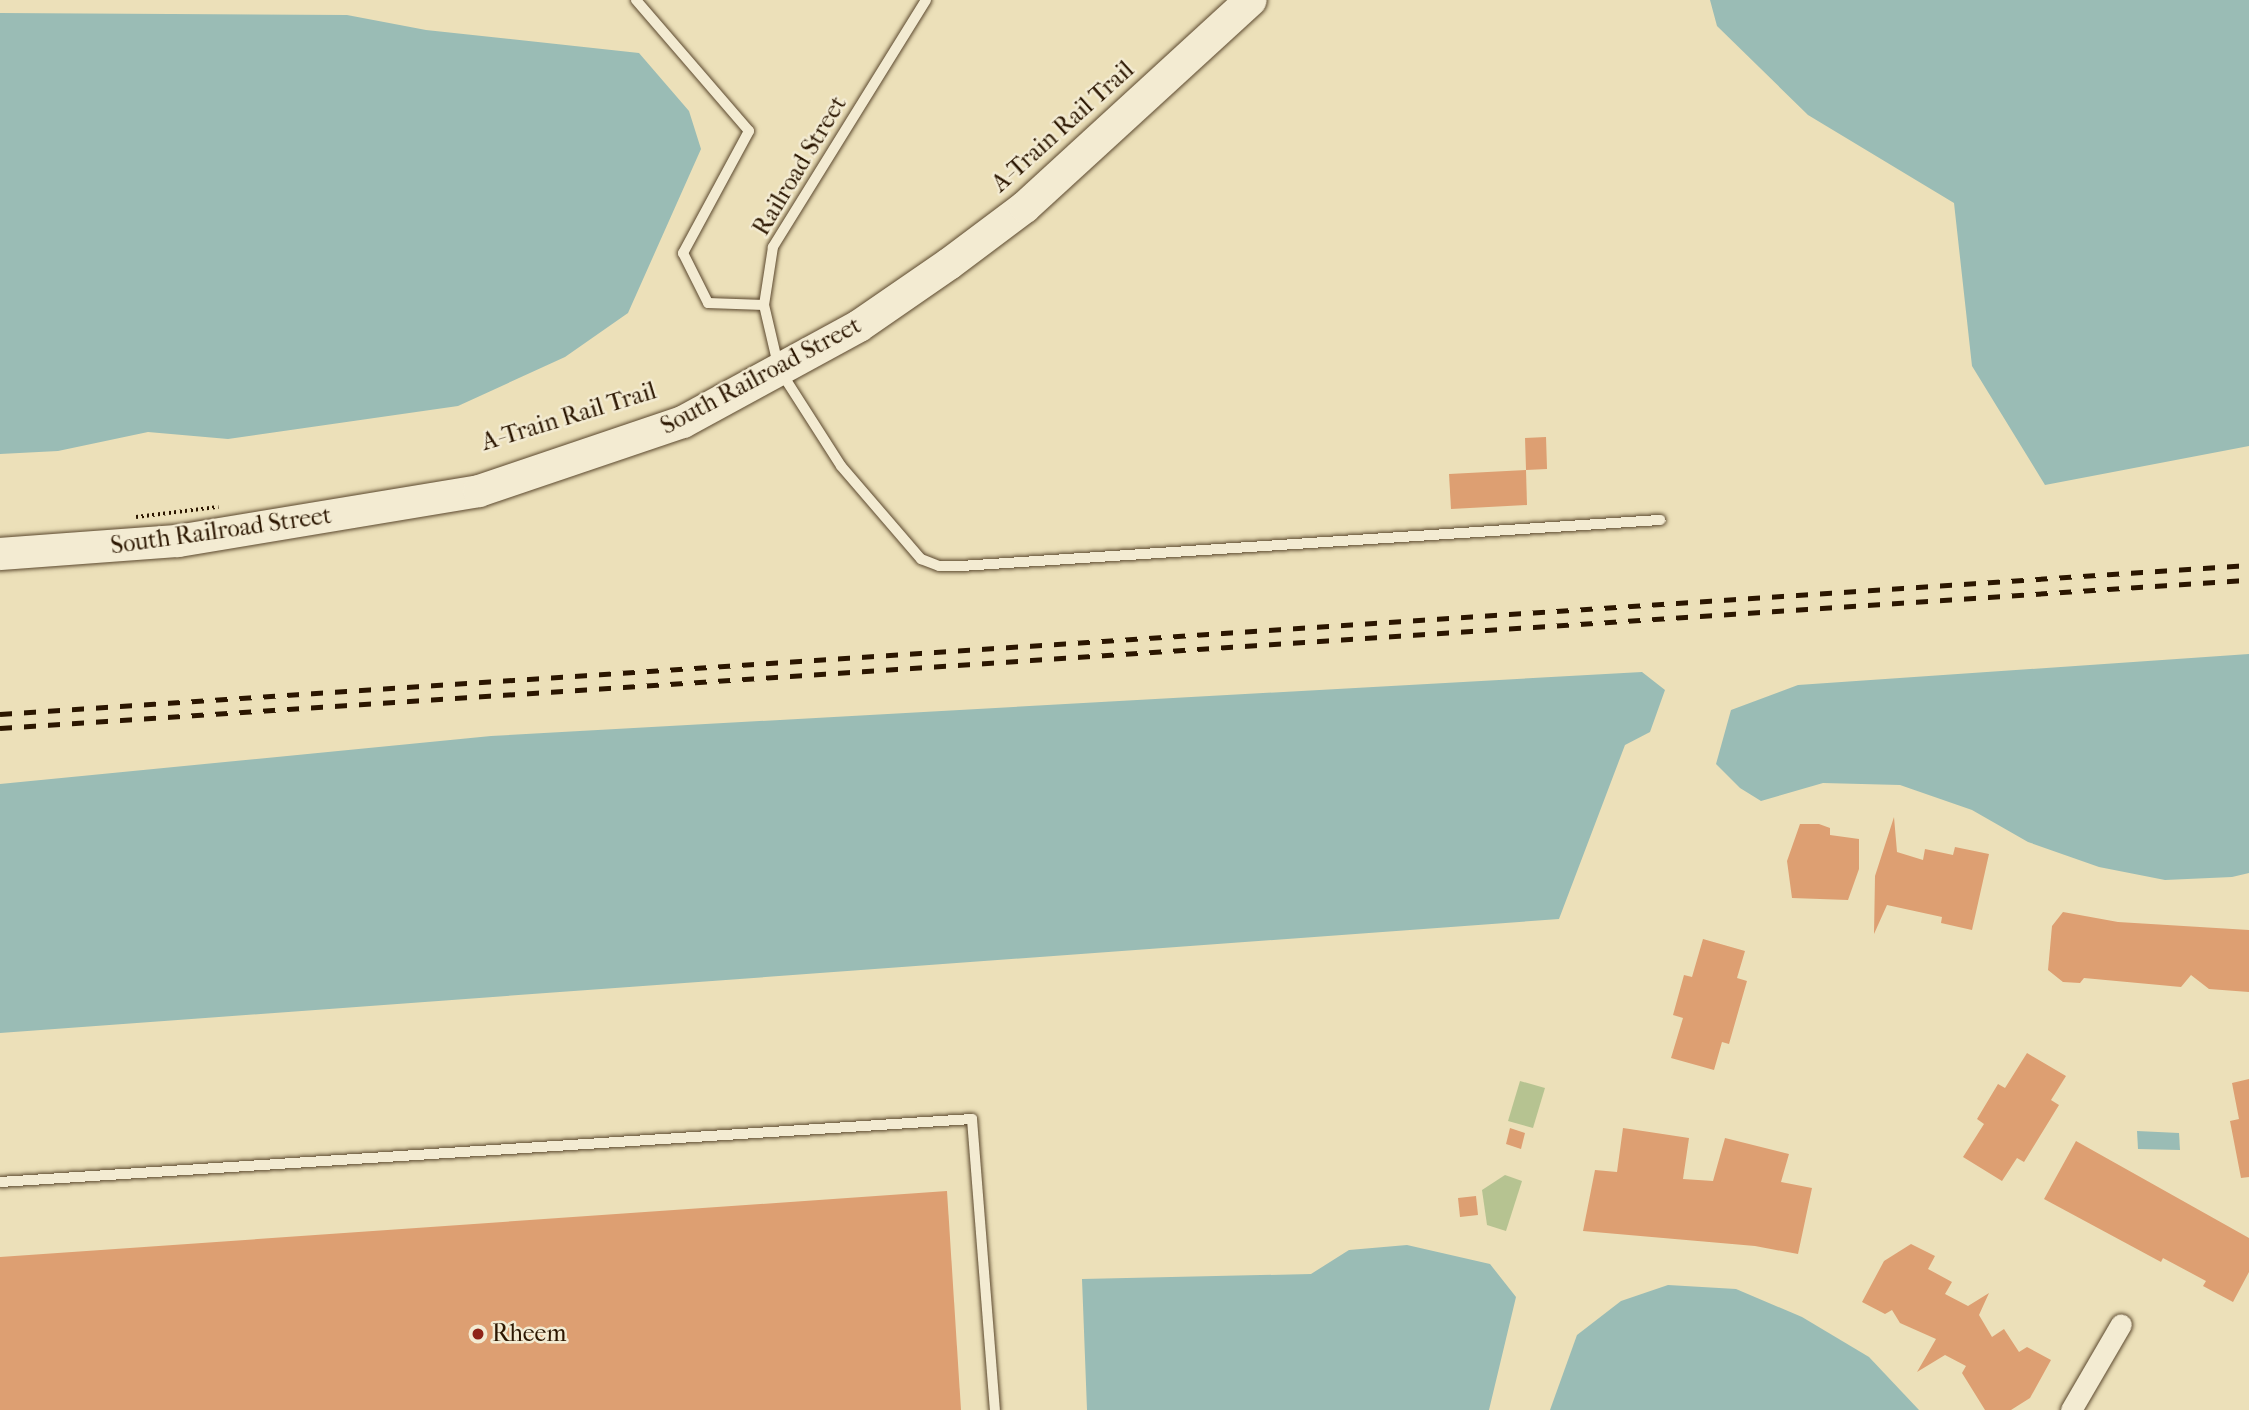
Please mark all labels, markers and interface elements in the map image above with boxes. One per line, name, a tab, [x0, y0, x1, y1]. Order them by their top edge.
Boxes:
street label: A-Train Rail Trail	[986, 56, 1140, 198]
street label: Railroad Street	[747, 91, 853, 241]
street label: South Railroad Street	[656, 311, 866, 441]
street label: A-Train Rail Trail	[478, 377, 660, 457]
street label: South Railroad Street	[109, 501, 333, 561]
place label: Rheem	[492, 1320, 566, 1348]
marker: Rheem	[470, 1326, 486, 1342]

